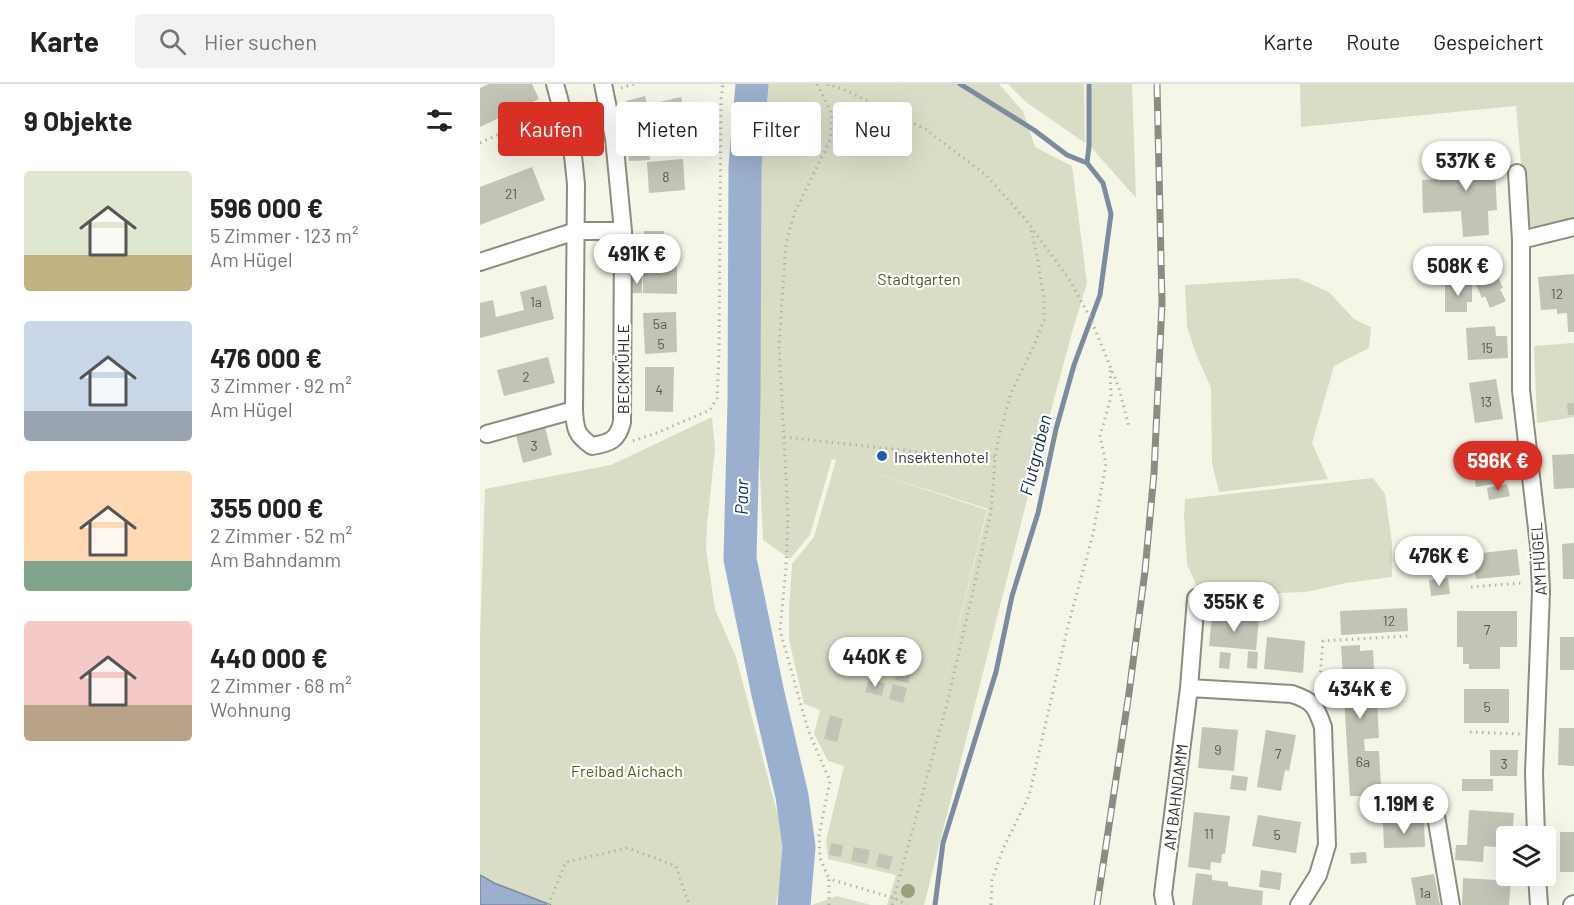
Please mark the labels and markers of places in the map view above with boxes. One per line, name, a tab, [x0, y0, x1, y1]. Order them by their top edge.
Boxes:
pin: 537K €	[1417, 141, 1515, 192]
pin: 491K €	[588, 234, 686, 285]
pin: 508K €	[1409, 246, 1507, 297]
pin: 596K €	[1449, 441, 1547, 492]
place label: Insektenhotel	[894, 447, 989, 466]
marker: Insektenhotel	[875, 449, 889, 463]
pin: 476K €	[1390, 536, 1488, 587]
pin: 355K €	[1185, 582, 1283, 633]
pin: 440K €	[826, 637, 924, 688]
pin: 434K €	[1311, 669, 1409, 720]
pin: 1.19M €	[1349, 784, 1459, 835]

